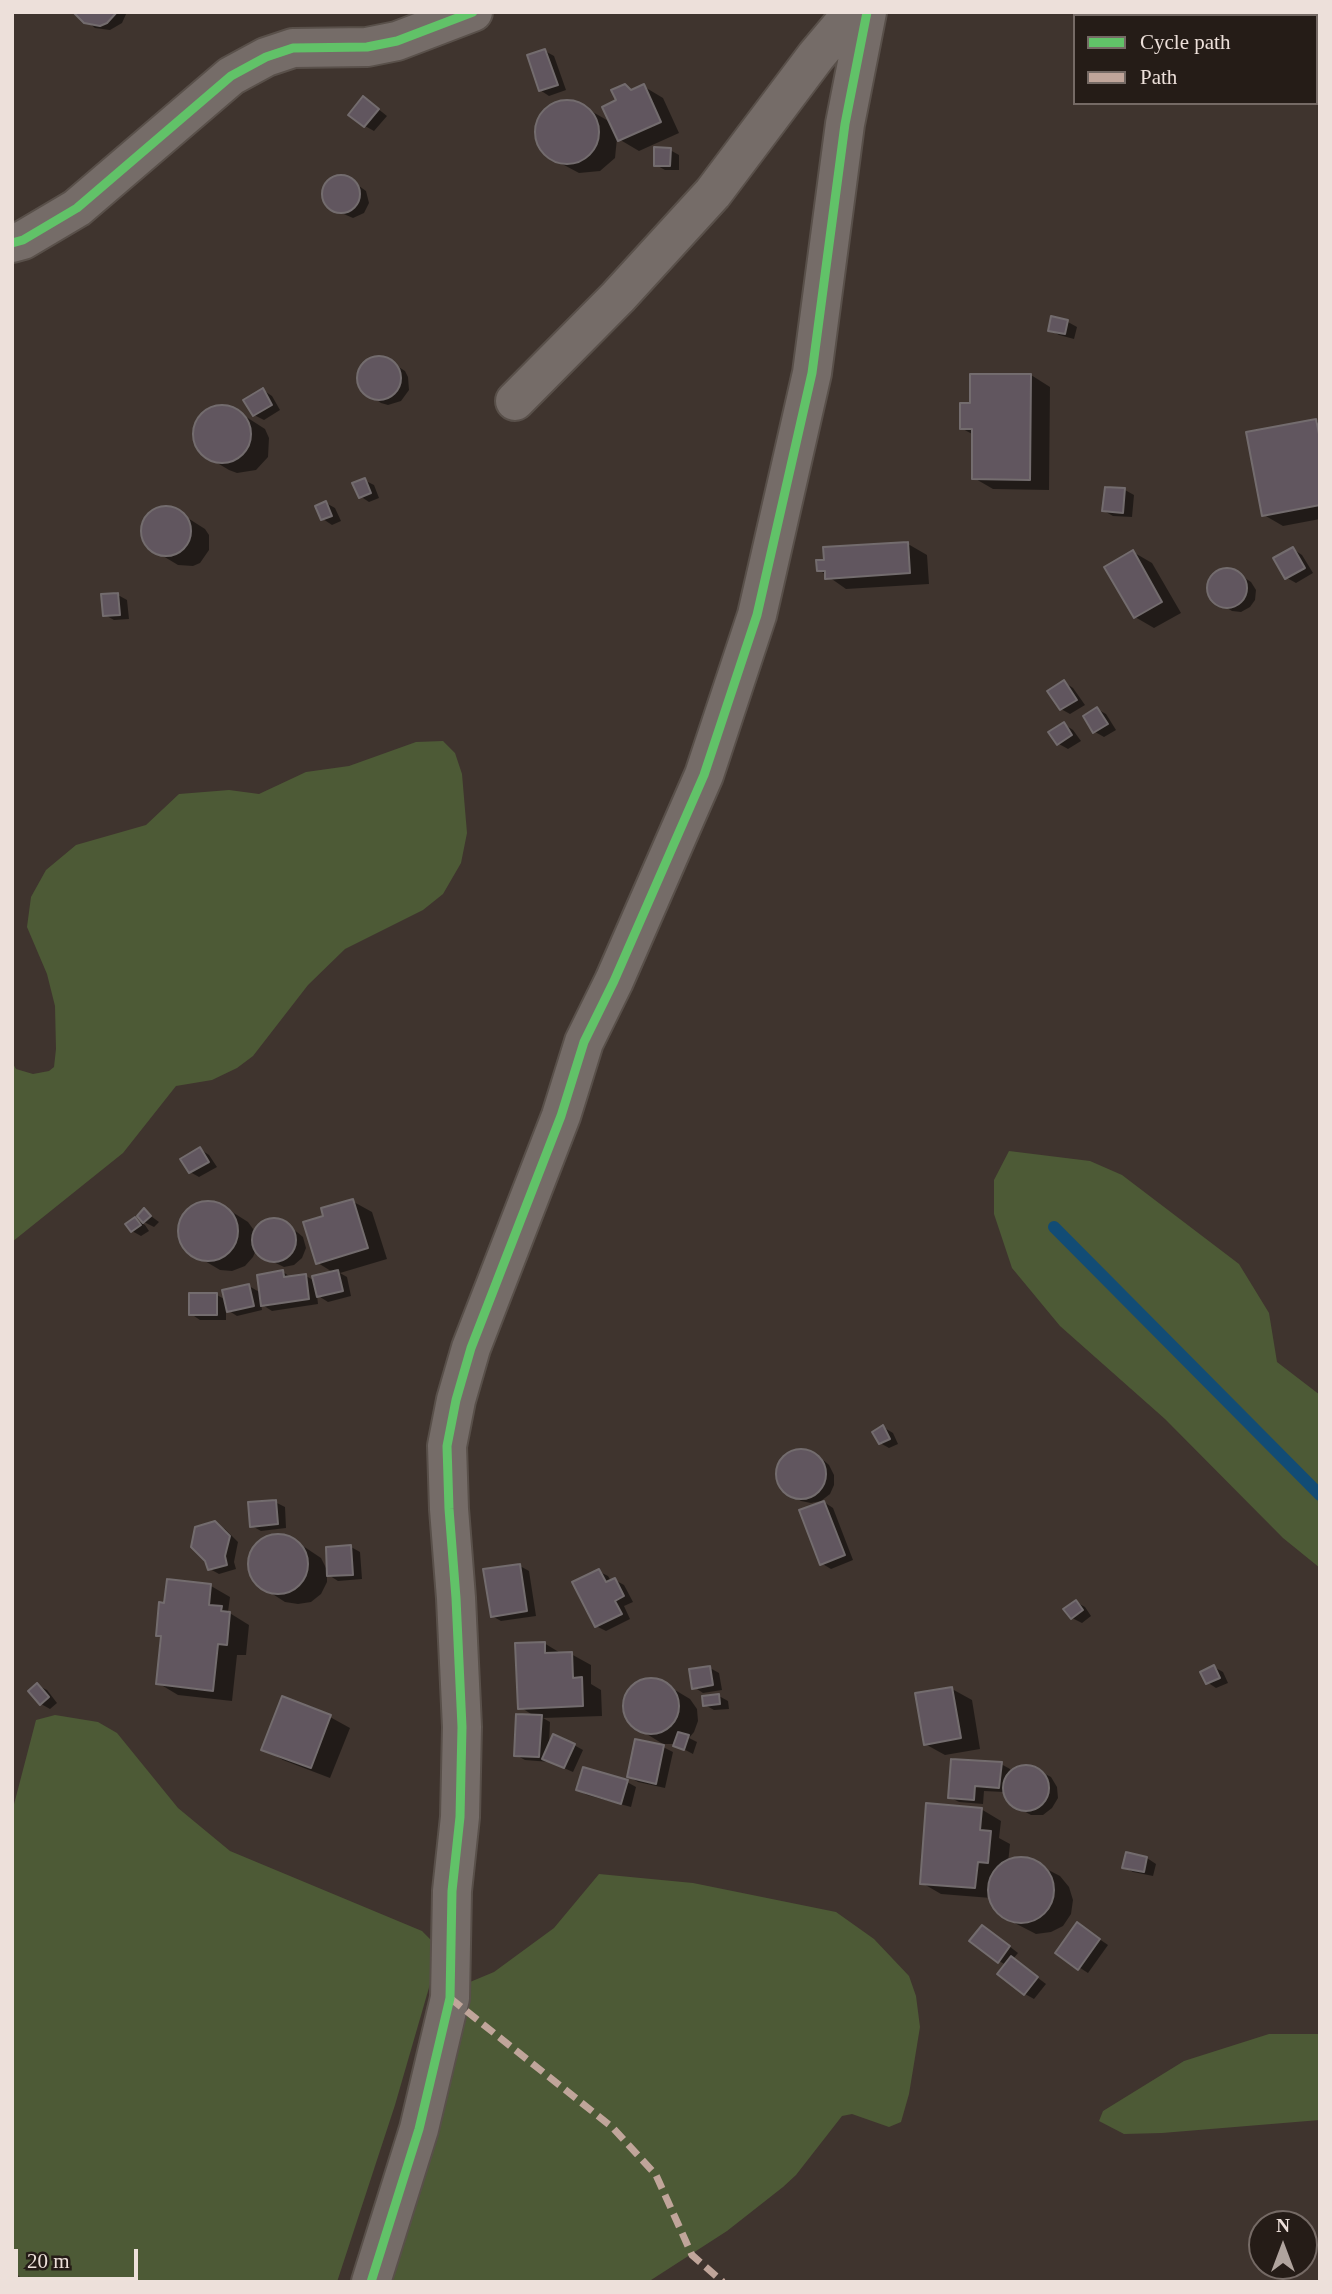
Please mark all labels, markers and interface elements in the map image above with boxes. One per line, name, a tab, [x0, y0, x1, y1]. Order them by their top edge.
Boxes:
legend	[1073, 14, 1318, 105]
text: Cycle path	[1140, 30, 1230, 54]
text: Path	[1140, 65, 1177, 89]
north arrow	[1248, 2210, 1318, 2280]
text: N	[1276, 2215, 1290, 2236]
scale bar	[18, 2234, 142, 2278]
text: 20 m	[27, 2249, 70, 2273]

